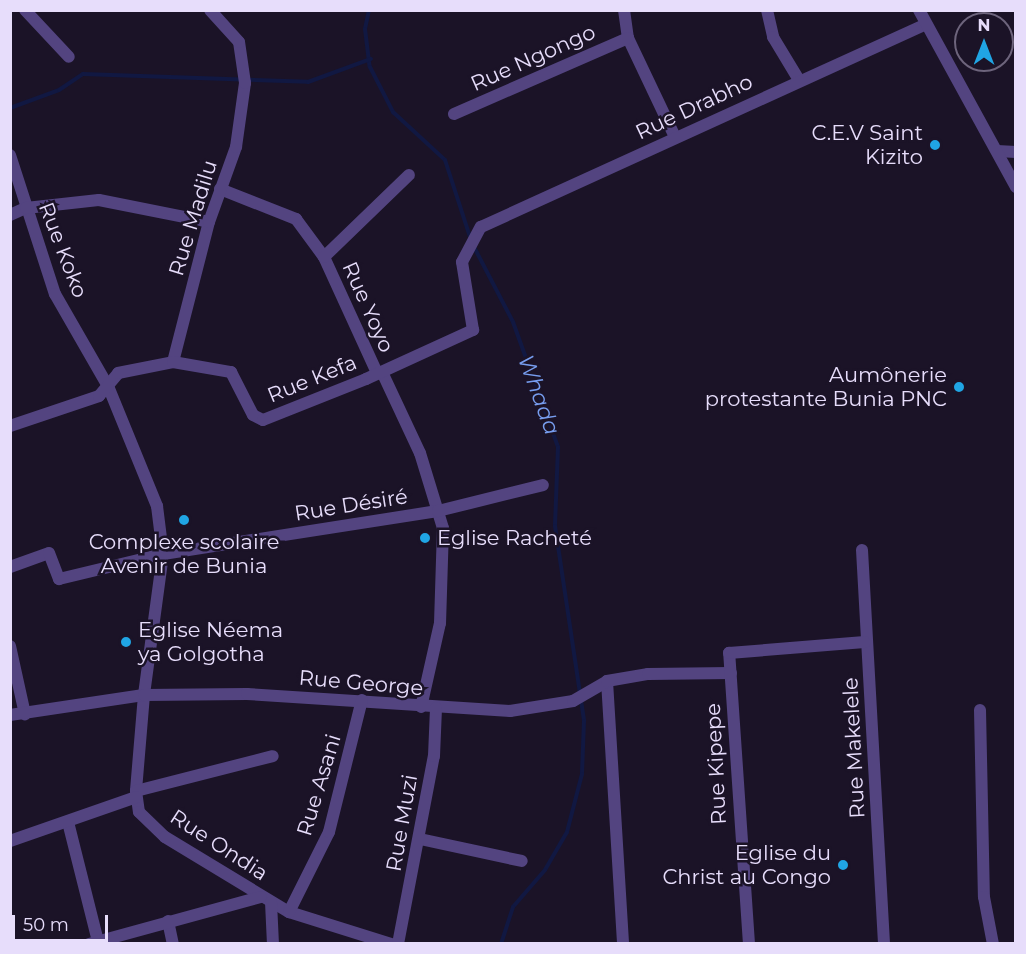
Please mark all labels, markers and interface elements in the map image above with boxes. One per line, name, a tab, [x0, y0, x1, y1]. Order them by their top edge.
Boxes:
north arrow	[954, 12, 1014, 72]
text: N	[978, 16, 990, 35]
street label: Rue Ngongo	[467, 19, 599, 97]
street label: Rue Drabho	[631, 69, 757, 145]
place label: C.E.V Saint Kizito	[812, 120, 923, 170]
marker: C.E.V Saint Kizito	[928, 138, 942, 152]
street label: Rue Madilu	[163, 157, 223, 279]
street label: Rue Koko	[33, 199, 93, 301]
street label: Rue Yoyo	[337, 258, 399, 356]
street label: Rue Kefa	[264, 350, 360, 408]
water label: Whada	[512, 351, 566, 439]
place label: Aumônerie protestante Bunia PNC	[705, 362, 947, 412]
marker: Aumônerie protestante Bunia PNC	[952, 380, 966, 394]
street label: Rue Désiré	[293, 484, 409, 526]
marker: Complexe scolaire Avenir de Bunia	[177, 513, 191, 527]
place label: Eglise Racheté	[437, 525, 592, 551]
place label: Complexe scolaire Avenir de Bunia	[89, 529, 279, 579]
marker: Eglise Racheté	[418, 531, 432, 545]
place label: Eglise Néema ya Golgotha	[138, 617, 283, 667]
marker: Eglise Néema ya Golgotha	[119, 635, 133, 649]
street label: Rue George	[298, 665, 424, 701]
street label: Rue Makelele	[838, 677, 870, 819]
street label: Rue Kipepe	[700, 702, 732, 826]
street label: Rue Asani	[292, 731, 346, 839]
street label: Rue Muzi	[381, 773, 423, 873]
street label: Rue Ondia	[165, 804, 273, 886]
place label: Eglise du Christ au Congo	[662, 840, 831, 890]
marker: Eglise du Christ au Congo	[836, 858, 850, 872]
scale bar	[15, 903, 111, 941]
text: 50 m	[23, 914, 69, 936]

